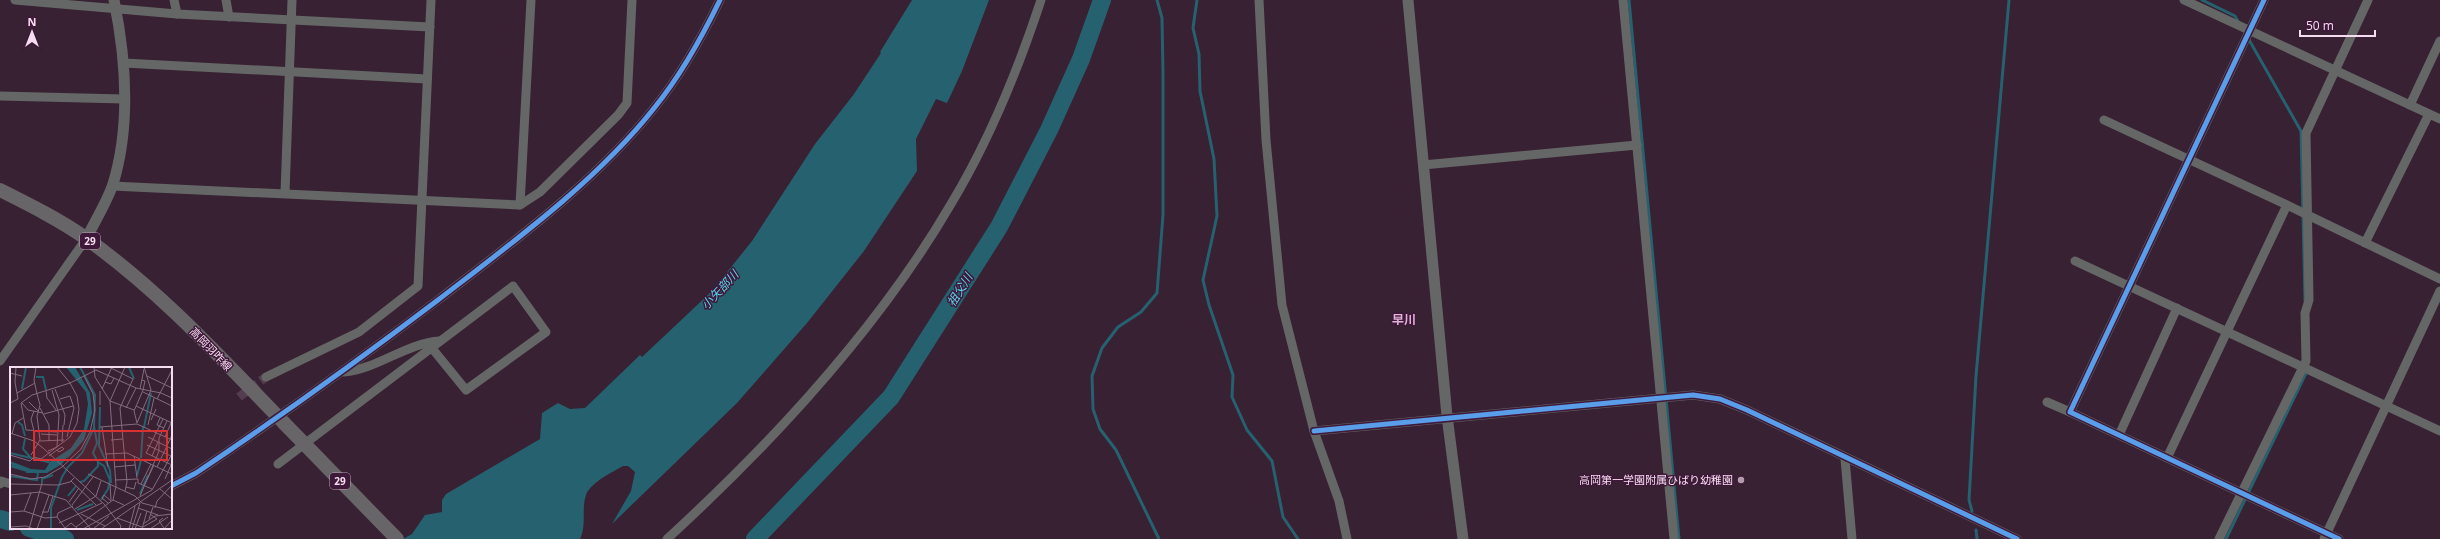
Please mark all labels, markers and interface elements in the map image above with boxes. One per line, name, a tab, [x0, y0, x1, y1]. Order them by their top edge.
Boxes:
north arrow	[12, 12, 52, 52]
scale bar	[2300, 12, 2375, 38]
text: N	[28, 14, 36, 29]
text: 50 m	[2306, 17, 2334, 34]
road number: 29	[80, 233, 100, 249]
water label: 小矢部川	[697, 265, 744, 313]
water label: 祖父川	[943, 268, 977, 310]
district label: 早川	[1392, 311, 1416, 328]
street label: 高岡羽咋線	[187, 324, 236, 374]
inset map	[10, 367, 172, 529]
place label: 高岡第一学園附属ひばり幼稚園	[1579, 472, 1733, 487]
road number: 29	[330, 473, 350, 489]
marker: 高岡第一学園附属ひばり幼稚園	[1736, 475, 1746, 485]

